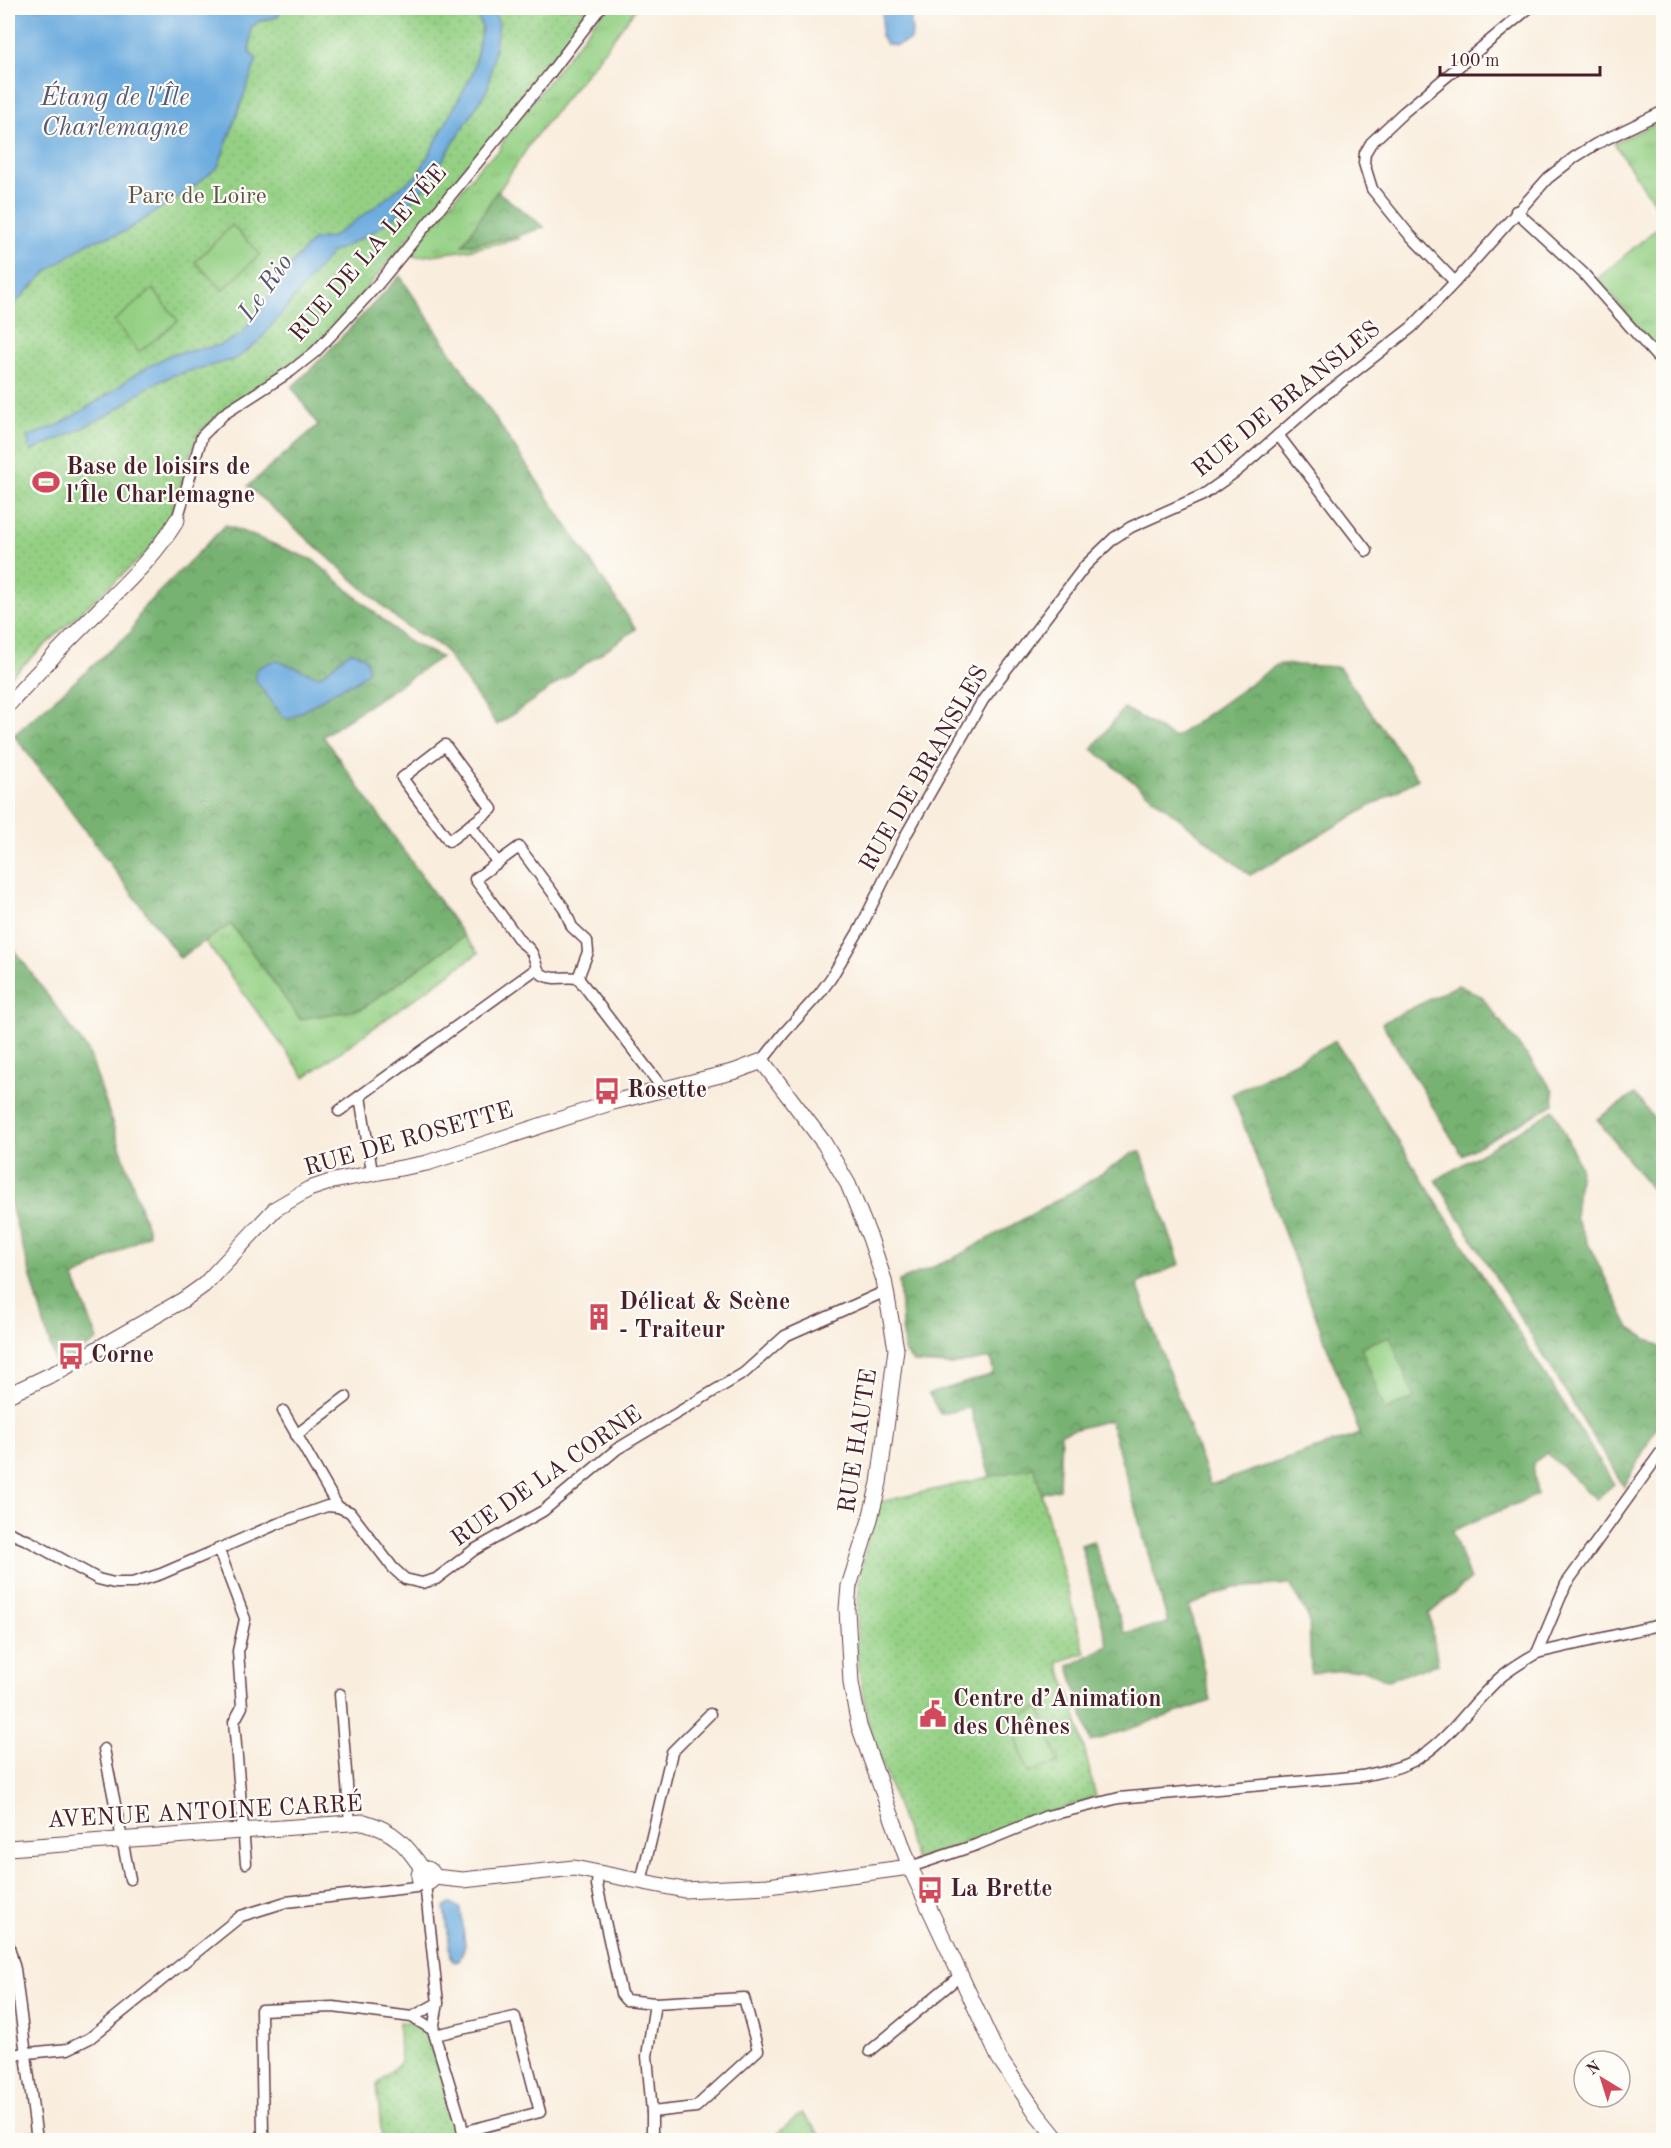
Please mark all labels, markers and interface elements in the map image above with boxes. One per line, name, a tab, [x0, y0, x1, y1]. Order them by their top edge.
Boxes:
scale bar	[1440, 39, 1600, 77]
text: 100 m	[1449, 52, 1500, 70]
water label: Étang de l'Île Charlemagne	[39, 80, 190, 141]
street label: RUE DE LA LEVÉE	[283, 158, 452, 347]
park label: Parc de Loire	[127, 185, 267, 209]
water label: Le Rio	[233, 250, 298, 327]
street label: RUE DE BRANSLES	[1189, 317, 1385, 483]
place label: Base de loisirs de l'Île Charlemagne	[66, 456, 255, 508]
sports icon: Base de loisirs de l'Île Charlemagne	[31, 467, 61, 497]
street label: RUE DE BRANSLES	[856, 662, 994, 876]
bus stop icon: Rosette	[592, 1076, 622, 1106]
place label: Rosette	[627, 1079, 707, 1103]
street label: RUE DE ROSETTE	[302, 1099, 516, 1181]
place label: Délicat & Scène - Traiteur	[619, 1291, 790, 1343]
building icon: Délicat & Scène - Traiteur	[584, 1302, 614, 1332]
bus stop icon: Corne	[56, 1341, 86, 1371]
place label: Corne	[91, 1344, 154, 1368]
street label: RUE HAUTE	[836, 1367, 882, 1515]
street label: RUE DE LA CORNE	[447, 1402, 647, 1552]
place label: Centre d’Animation des Chênes	[953, 1688, 1162, 1740]
public building icon: Centre d’Animation des Chênes	[918, 1699, 948, 1729]
street label: AVENUE ANTOINE CARRÉ	[46, 1789, 363, 1833]
bus stop icon: La Brette	[915, 1875, 945, 1905]
place label: La Brette	[950, 1878, 1053, 1902]
north arrow	[1572, 2049, 1632, 2109]
text: N	[1584, 2058, 1604, 2079]

